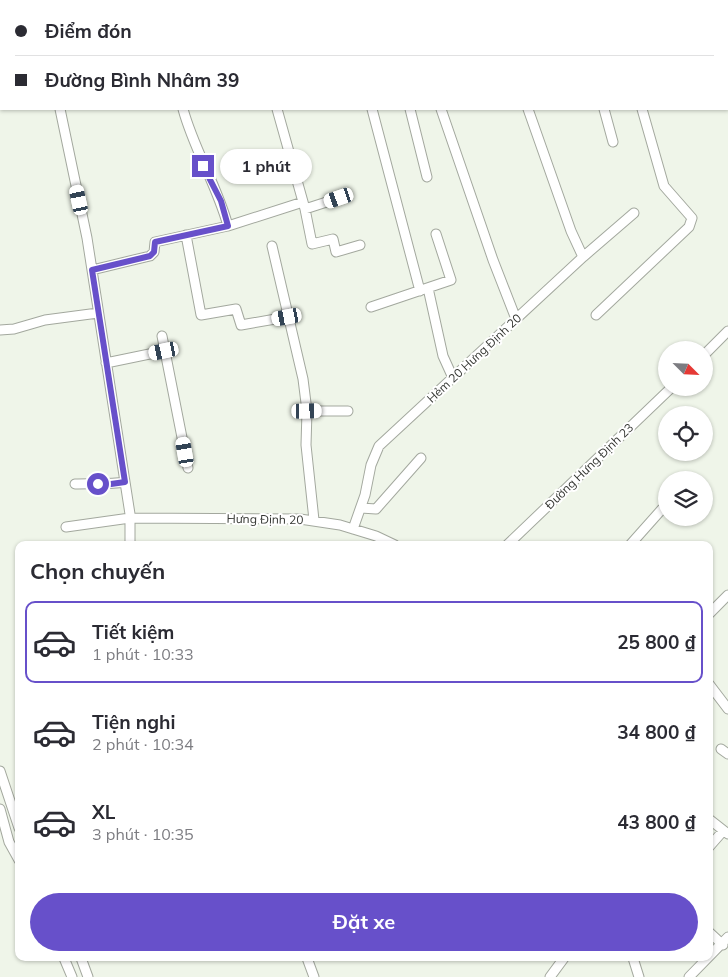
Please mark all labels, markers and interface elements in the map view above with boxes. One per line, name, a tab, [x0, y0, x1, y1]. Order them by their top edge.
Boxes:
text: Điểm đón	[45, 19, 132, 43]
text: Đường Bình Nhâm 39	[45, 68, 239, 92]
callout: 1 phút	[220, 148, 313, 184]
route end	[192, 155, 214, 177]
text: 1 phút	[241, 156, 291, 176]
car	[68, 184, 89, 216]
car	[322, 186, 355, 210]
car	[270, 307, 303, 327]
street label: Hẻm 20 Hưng Định 20	[424, 310, 524, 406]
car	[147, 341, 180, 361]
north arrow	[658, 341, 712, 396]
map controls	[658, 341, 713, 526]
car	[291, 403, 322, 419]
button: locate	[658, 406, 713, 461]
street label: Đường Hưng Định 23	[542, 420, 636, 512]
car	[175, 436, 194, 468]
button: layers	[658, 471, 713, 526]
route start	[87, 473, 109, 495]
street label: Hưng Định 20	[226, 511, 304, 527]
text: Chọn chuyến	[30, 557, 165, 585]
icon: car	[32, 620, 77, 665]
text: Tiết kiệm	[92, 620, 174, 644]
text: 25 800 ₫	[617, 630, 696, 654]
text: 1 phút · 10:33	[92, 644, 194, 664]
icon: car	[32, 710, 77, 755]
text: Tiện nghi	[92, 710, 176, 734]
text: 34 800 ₫	[617, 720, 696, 744]
text: 2 phút · 10:34	[92, 734, 194, 754]
icon: car	[32, 800, 77, 845]
text: XL	[92, 800, 115, 824]
text: 43 800 ₫	[617, 810, 696, 834]
text: 3 phút · 10:35	[92, 824, 194, 844]
button: Đặt xe	[30, 893, 698, 951]

